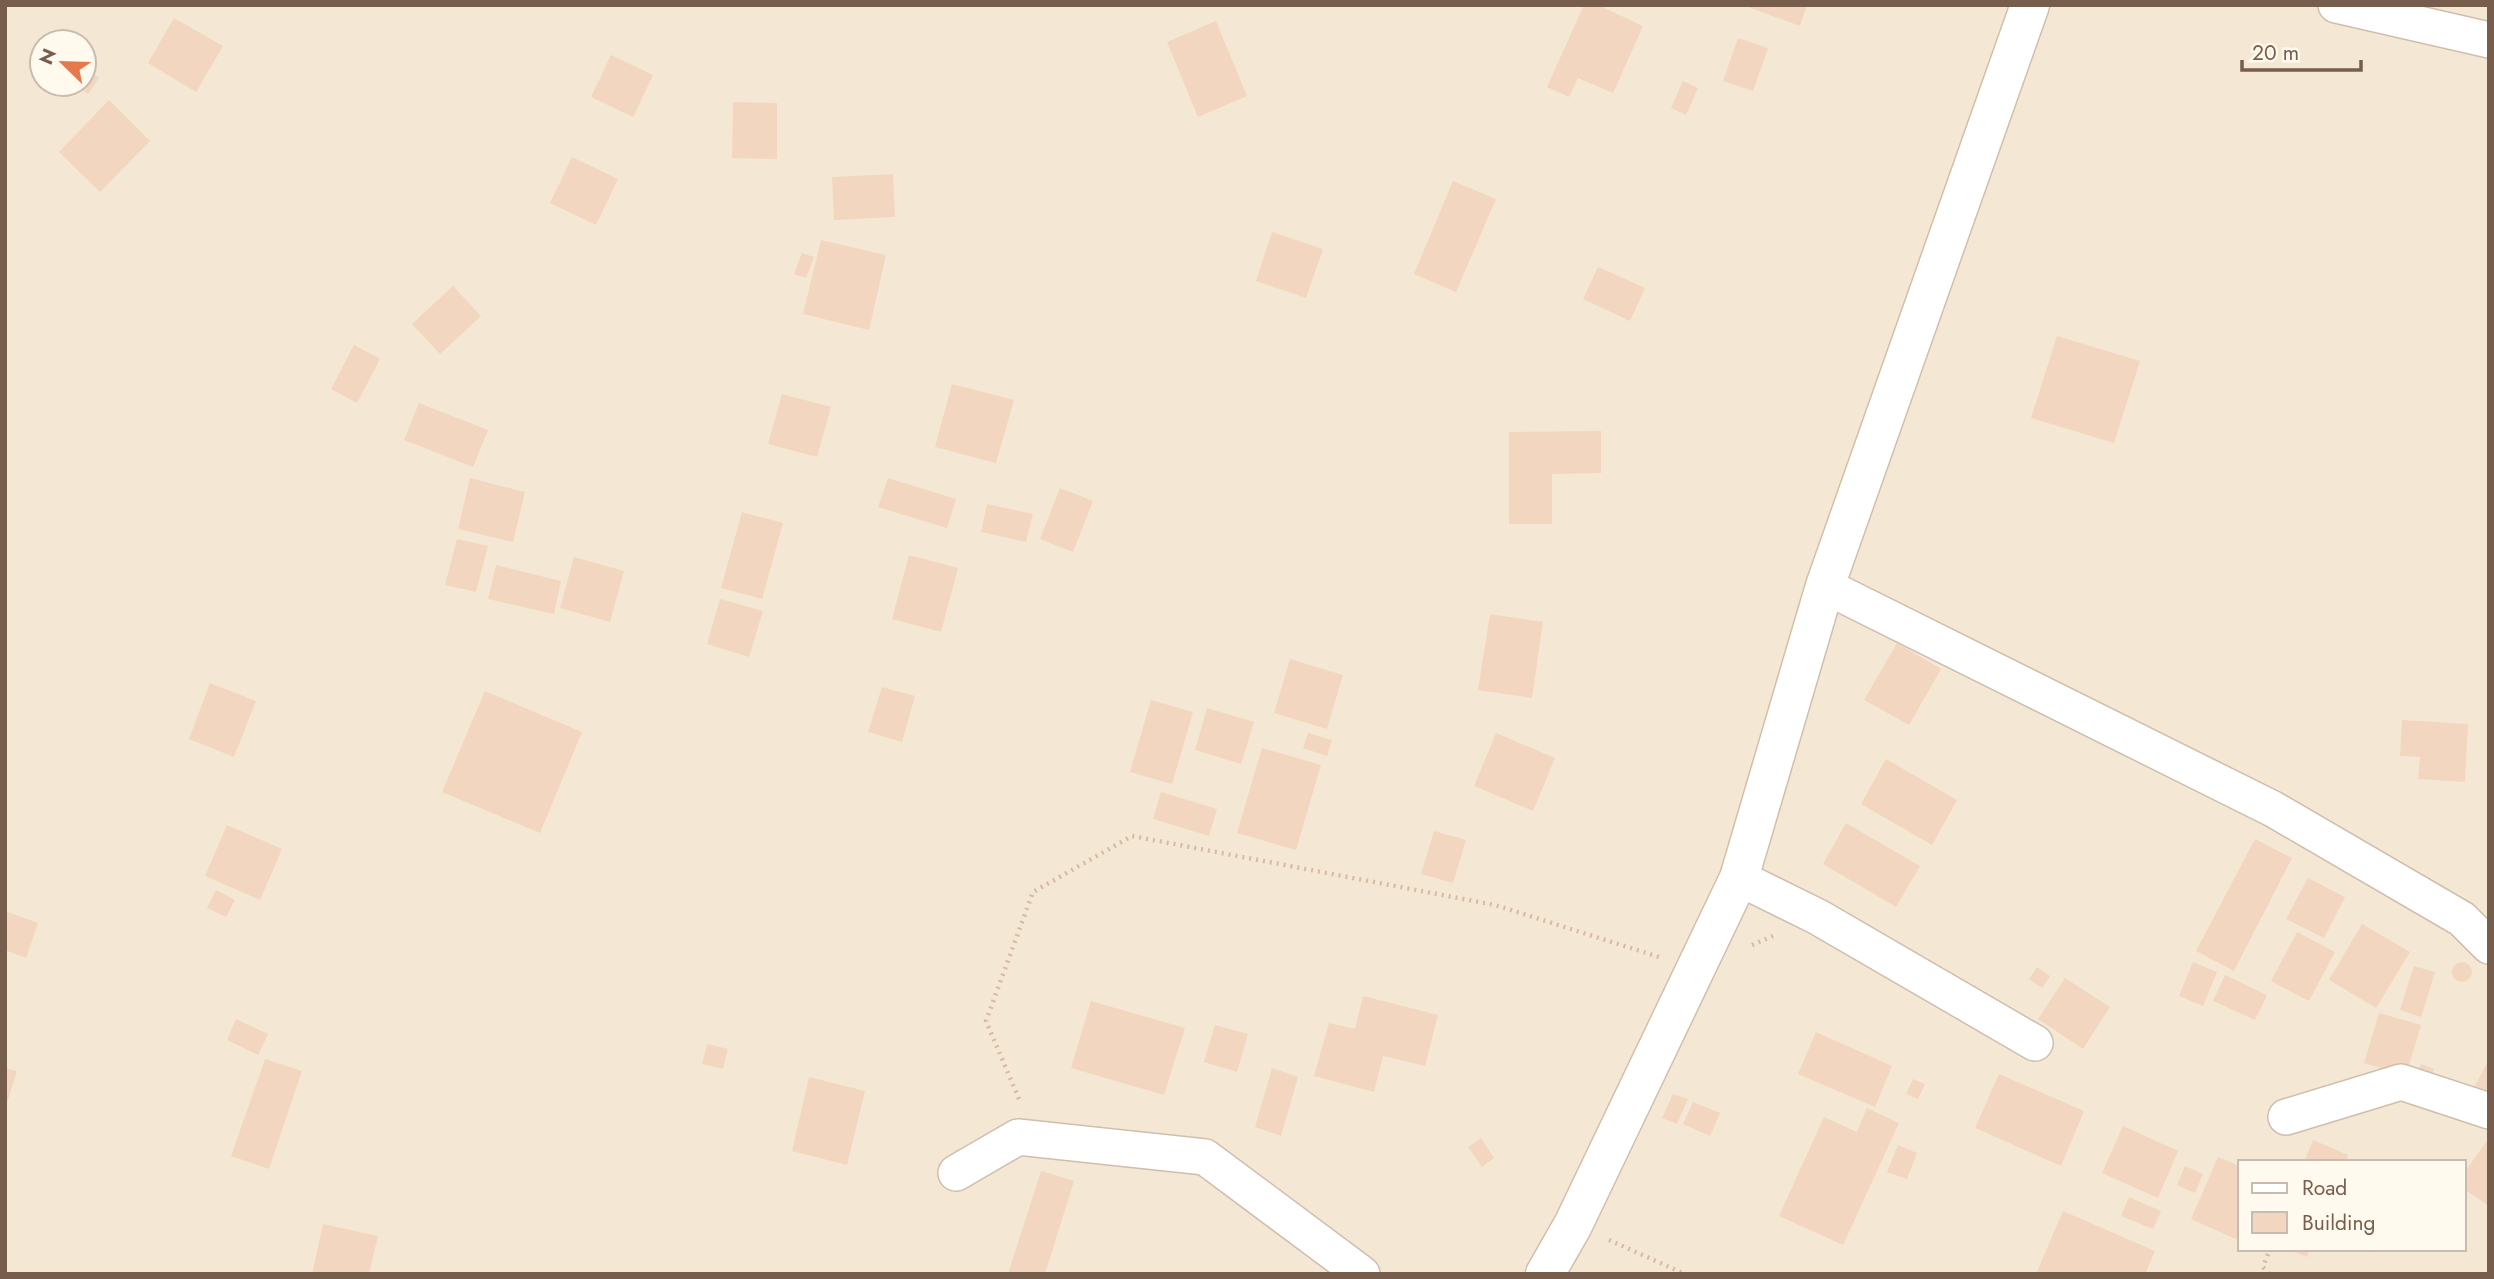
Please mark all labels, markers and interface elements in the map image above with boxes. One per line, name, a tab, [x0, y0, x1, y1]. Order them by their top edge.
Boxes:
north arrow	[28, 28, 98, 98]
scale bar	[2242, 28, 2361, 72]
text: 20 m	[2252, 38, 2299, 68]
text: N	[32, 44, 63, 69]
legend	[2238, 1160, 2466, 1251]
text: Road	[2302, 1173, 2347, 1203]
text: Building	[2302, 1208, 2375, 1238]

